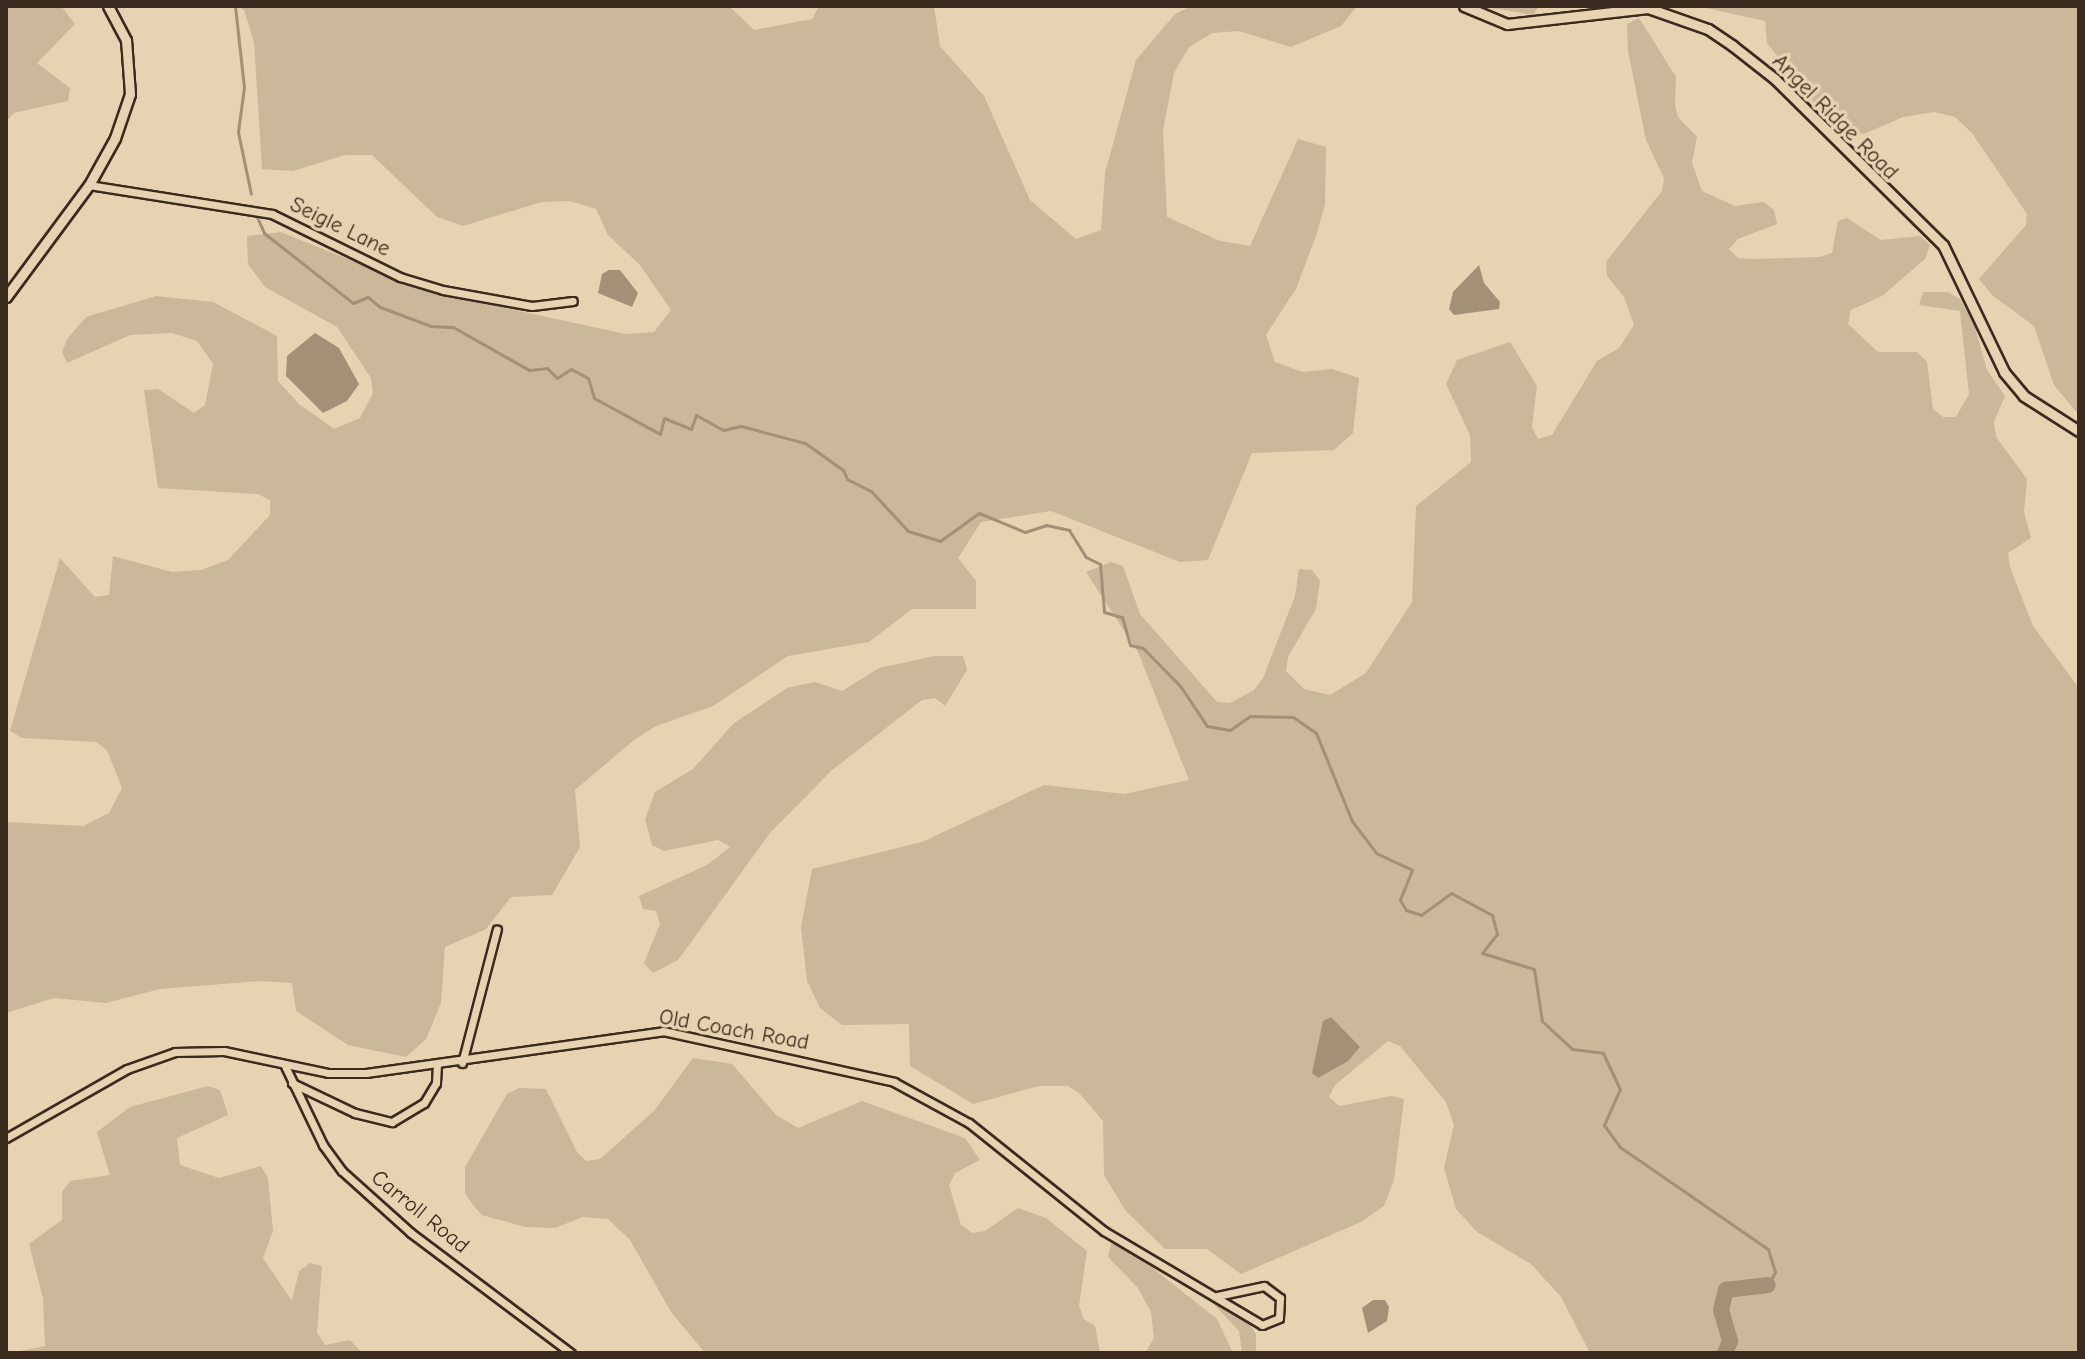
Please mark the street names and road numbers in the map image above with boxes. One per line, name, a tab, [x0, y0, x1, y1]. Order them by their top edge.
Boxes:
street label: Angel Ridge Road	[1767, 49, 1903, 185]
street label: Seigle Lane	[286, 191, 394, 263]
street label: Old Coach Road	[657, 1004, 811, 1056]
street label: Carroll Road	[366, 1165, 474, 1259]

